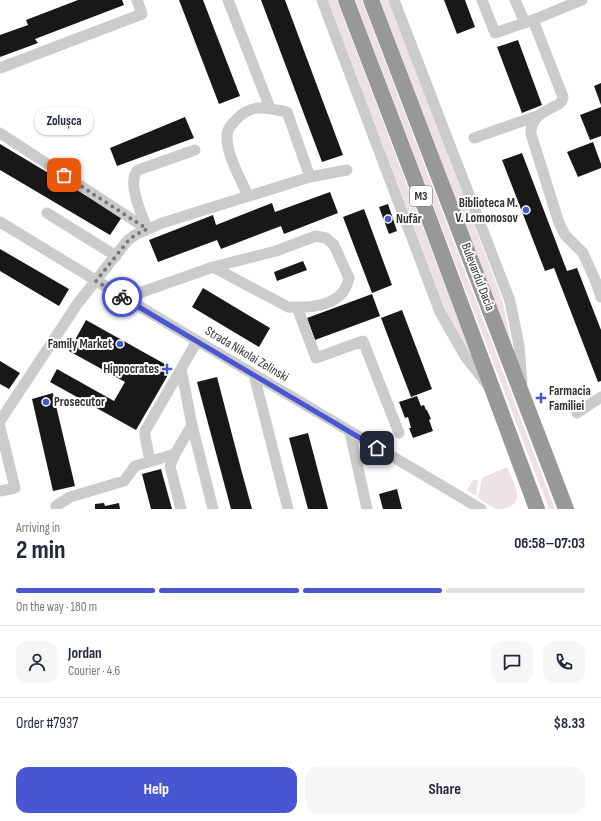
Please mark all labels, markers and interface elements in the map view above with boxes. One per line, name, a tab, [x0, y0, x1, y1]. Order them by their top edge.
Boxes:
callout: Zolușca	[35, 107, 93, 135]
text: Zolușca	[46, 113, 82, 129]
pin	[47, 158, 81, 192]
icon: bag	[53, 164, 75, 186]
road number: M3	[410, 186, 432, 206]
place label: Biblioteca M. V. Lomonosov	[455, 195, 519, 226]
marker: Biblioteca M. V. Lomonosov	[521, 205, 531, 215]
place label: Nufăr	[396, 211, 422, 227]
marker: Nufăr	[383, 214, 393, 224]
street label: Bulevardul Dacia	[458, 241, 498, 313]
courier	[102, 277, 142, 317]
icon: bike	[111, 286, 133, 308]
street label: Strada Nikolai Zelinski	[202, 323, 292, 385]
place label: Family Market	[48, 336, 113, 352]
marker: Family Market	[115, 339, 125, 349]
place label: Hippocrates	[103, 361, 159, 377]
marker: Hippocrates	[162, 364, 172, 374]
place label: Farmacia Familiei	[549, 383, 591, 414]
marker: Farmacia Familiei	[536, 393, 546, 403]
place label: Prosecutor	[54, 394, 105, 410]
marker: Prosecutor	[41, 397, 51, 407]
pin	[360, 431, 394, 465]
icon: home	[366, 437, 388, 459]
text: Arriving in	[16, 520, 60, 536]
text: 06:58–07:03	[514, 534, 585, 553]
text: 2 min	[16, 535, 66, 566]
text: On the way · 180 m	[16, 599, 97, 615]
button: person	[16, 641, 58, 683]
button: chat	[491, 641, 533, 683]
button: phone	[543, 641, 585, 683]
text: Jordan	[68, 644, 102, 663]
text: Courier · 4.6	[68, 663, 120, 679]
text: Order #7937	[16, 714, 78, 733]
text: $8.33	[553, 714, 585, 733]
button: Help	[16, 767, 297, 813]
button: Share	[305, 767, 585, 813]

